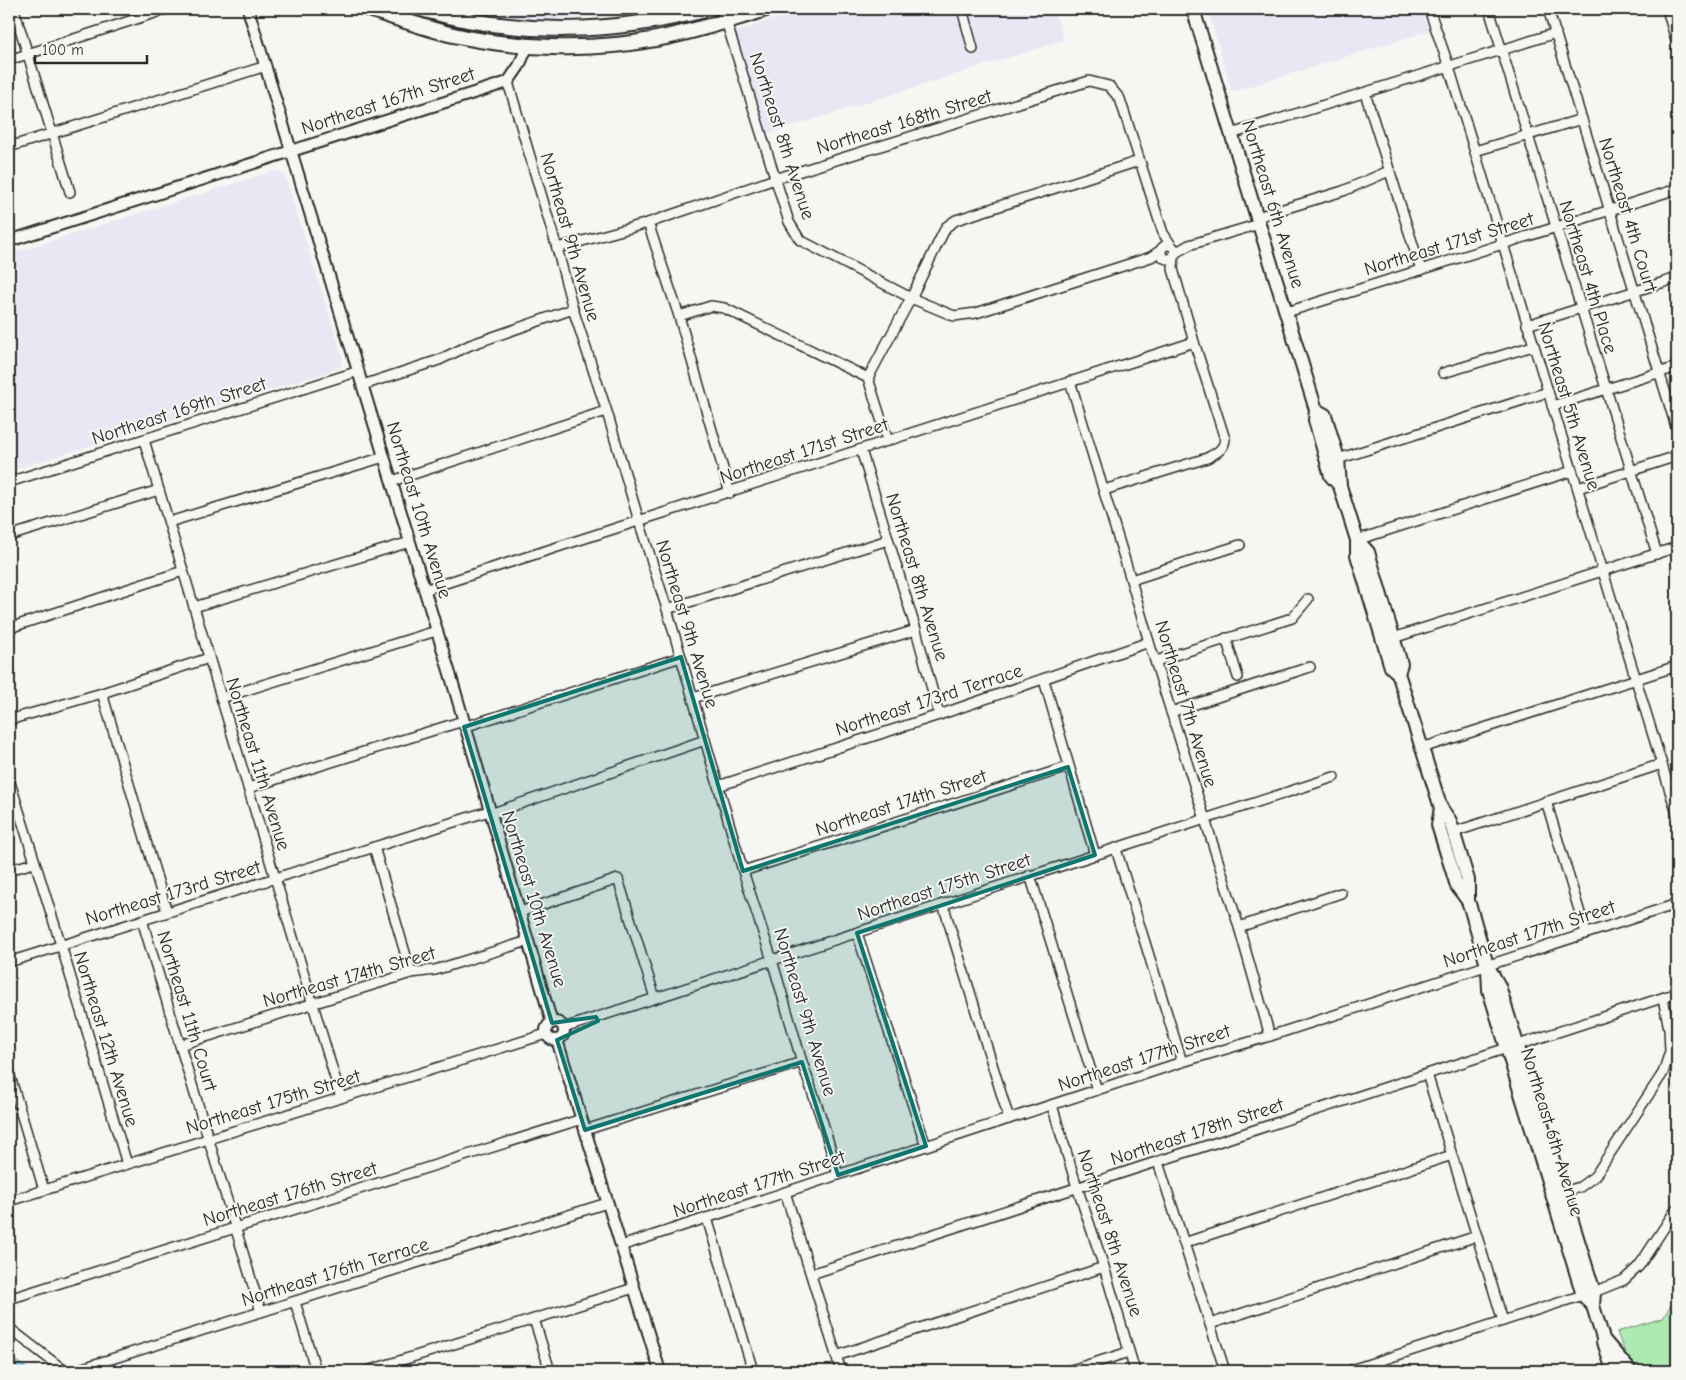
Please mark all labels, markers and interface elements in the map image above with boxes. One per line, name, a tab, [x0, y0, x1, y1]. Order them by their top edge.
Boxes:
scale bar	[35, 32, 148, 64]
text: 100 m	[42, 41, 84, 59]
street label: Northeast 8th Avenue	[745, 50, 819, 222]
street label: Northeast 167th Street	[298, 62, 478, 139]
street label: Northeast 168th Street	[814, 85, 995, 159]
street label: Northeast 6th Avenue	[1237, 117, 1309, 291]
street label: Northeast 4th Court	[1594, 135, 1662, 295]
street label: Northeast 9th Avenue	[535, 150, 605, 324]
street label: Northeast 4th Place	[1554, 198, 1622, 356]
street label: Northeast 171st Street	[1362, 208, 1537, 280]
street label: Northeast 5th Avenue	[1533, 319, 1605, 493]
street label: Northeast 169th Street	[89, 372, 270, 450]
street label: Northeast 171st Street	[717, 413, 892, 489]
street label: Northeast 10th Avenue	[382, 419, 456, 601]
street label: Northeast 8th Avenue	[881, 490, 953, 664]
street label: Northeast 9th Avenue	[651, 537, 723, 711]
street label: Northeast 7th Avenue	[1150, 618, 1222, 790]
street label: Northeast 173rd Terrace	[833, 659, 1025, 741]
street label: Northeast 11th Avenue	[221, 675, 295, 853]
street label: Northeast 174th Street	[813, 765, 990, 841]
street label: Northeast 10th Avenue	[497, 808, 571, 990]
street label: Northeast 175th Street	[854, 848, 1034, 925]
street label: Northeast 173rd Street	[83, 856, 264, 930]
street label: Northeast 177th Street	[1440, 896, 1618, 972]
street label: Northeast 9th Avenue	[769, 925, 841, 1099]
street label: Northeast 11th Court	[152, 928, 222, 1094]
street label: Northeast 174th Street	[260, 942, 438, 1012]
street label: Northeast 12th Avenue	[69, 949, 143, 1129]
street label: Northeast 177th Street	[1055, 1020, 1233, 1096]
street label: Northeast 6th Avenue	[1516, 1045, 1588, 1219]
street label: Northeast 175th Street	[183, 1065, 363, 1139]
street label: Northeast 178th Street	[1108, 1093, 1287, 1170]
street label: Northeast 177th Street	[670, 1146, 848, 1222]
street label: Northeast 8th Avenue	[1073, 1147, 1147, 1319]
street label: Northeast 176th Street	[200, 1157, 380, 1231]
street label: Northeast 176th Terrace	[239, 1233, 431, 1311]

